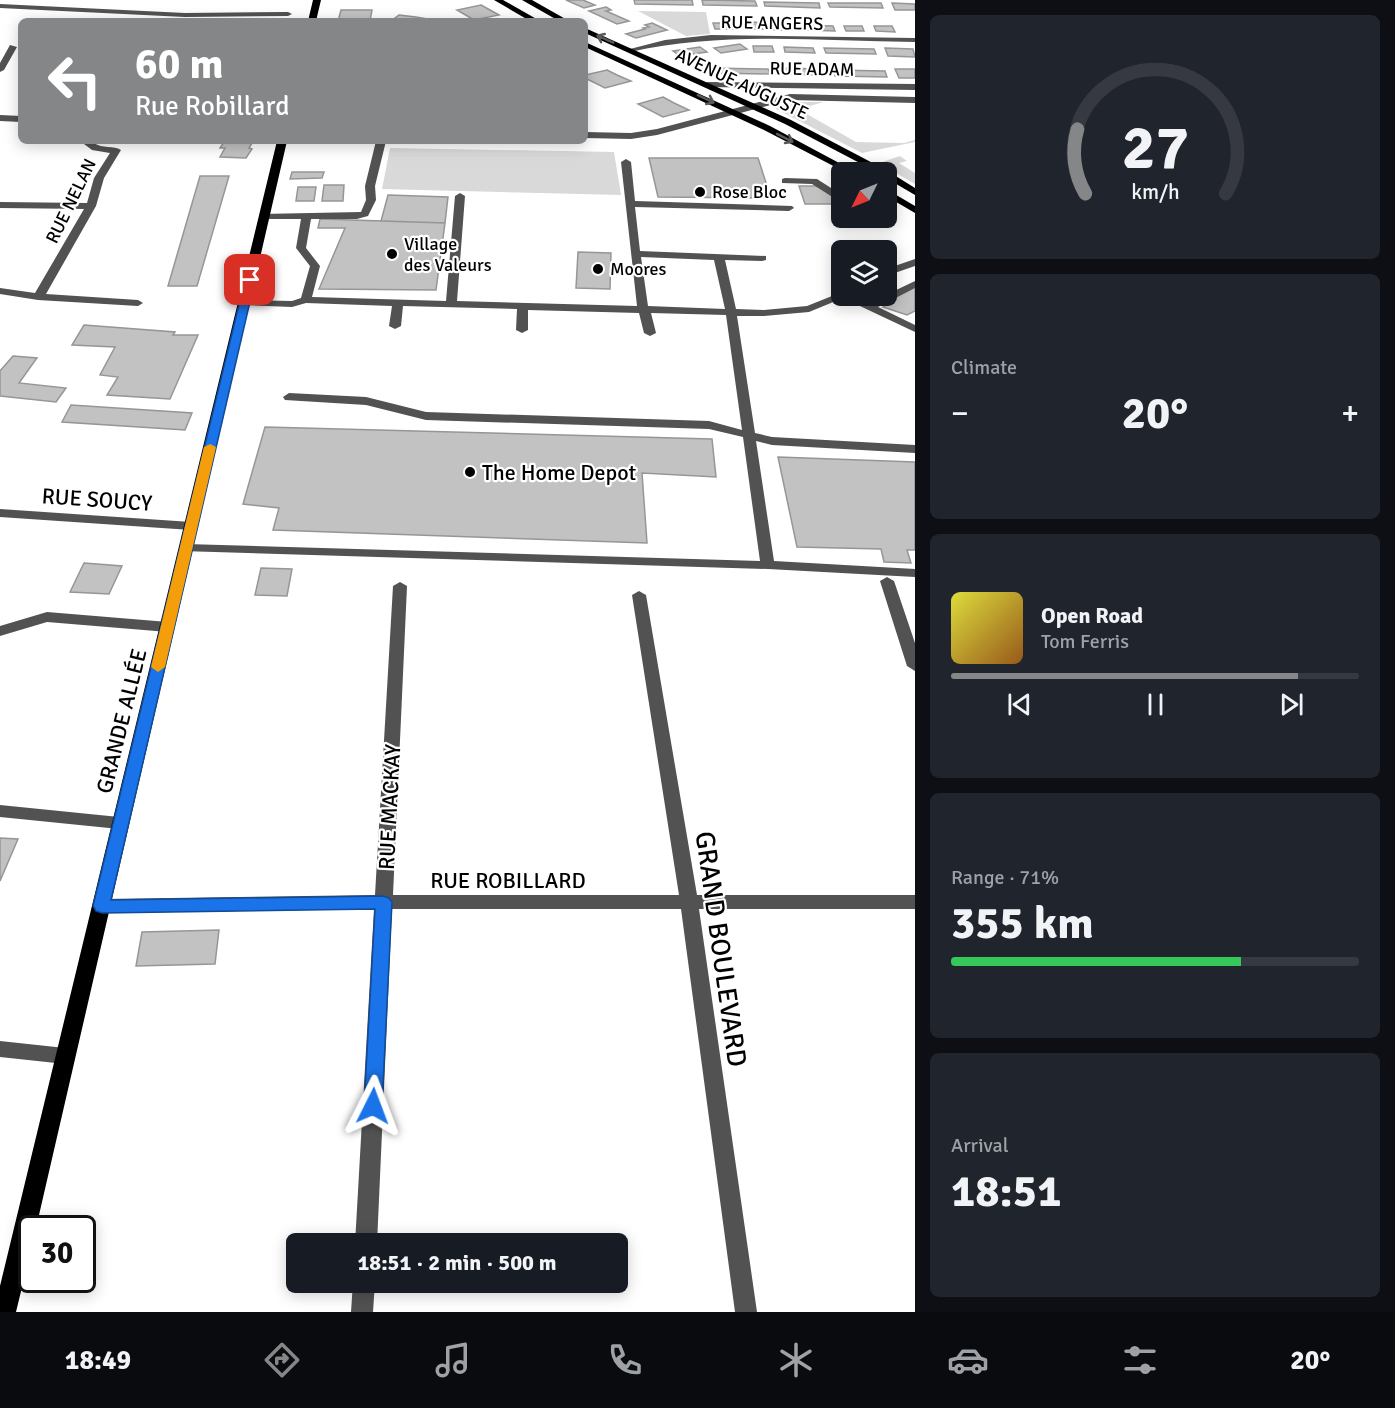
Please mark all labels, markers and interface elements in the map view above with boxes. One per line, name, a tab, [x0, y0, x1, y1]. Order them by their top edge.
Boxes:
street label: RUE ANGERS	[721, 11, 823, 35]
one-way arrow	[596, 33, 614, 44]
text: 60 m	[135, 39, 224, 90]
icon: left	[36, 42, 114, 120]
street label: AVENUE AUGUSTE	[672, 44, 812, 124]
street label: RUE ADAM	[769, 57, 855, 81]
text: Rue Robillard	[135, 90, 290, 123]
one-way arrow	[697, 95, 715, 106]
text: 27	[1121, 109, 1189, 186]
one-way arrow	[775, 132, 793, 144]
street label: RUE NELAN	[41, 155, 101, 247]
north arrow	[831, 162, 897, 228]
map controls	[831, 162, 897, 306]
text: km/h	[1131, 180, 1179, 206]
place label: Rose Bloc	[712, 181, 787, 203]
marker: Rose Bloc	[693, 185, 707, 199]
place label: Village des Valeurs	[404, 233, 492, 276]
button: layers	[831, 240, 897, 306]
marker: Village des Valeurs	[385, 247, 399, 261]
pin	[224, 254, 275, 305]
place label: Moores	[610, 258, 667, 280]
marker: Moores	[591, 262, 605, 276]
icon: arrive	[233, 263, 266, 296]
text: Climate	[951, 355, 1017, 380]
text: 20°	[1122, 386, 1188, 441]
text: −	[951, 393, 969, 434]
text: +	[1341, 393, 1359, 434]
place label: The Home Depot	[482, 459, 636, 486]
marker: The Home Depot	[463, 465, 477, 479]
street label: RUE SOUCY	[41, 482, 153, 517]
text: Open Road	[1041, 602, 1143, 629]
text: Tom Ferris	[1041, 629, 1129, 654]
street label: GRANDE ALLÉE	[90, 646, 153, 796]
icon: previous	[1003, 688, 1036, 721]
icon: pause	[1139, 688, 1172, 721]
icon: next	[1275, 688, 1308, 721]
street label: RUE MACKAY	[373, 744, 406, 870]
street label: GRAND BOULEVARD	[688, 829, 753, 1069]
text: Range · 71%	[951, 865, 1059, 890]
street label: RUE ROBILLARD	[430, 867, 586, 894]
text: 355 km	[951, 896, 1094, 951]
position arrow	[341, 1074, 405, 1138]
text: Arrival	[951, 1133, 1009, 1158]
text: 18:51	[951, 1164, 1061, 1219]
speed limit sign: 30	[18, 1215, 96, 1293]
text: 18:51 · 2 min · 500 m	[357, 1249, 557, 1276]
icon: directions	[261, 1339, 303, 1381]
icon: music	[432, 1339, 474, 1381]
icon: phone	[604, 1339, 646, 1381]
icon: climate	[775, 1339, 817, 1381]
icon: car	[947, 1339, 989, 1381]
icon: filters	[1119, 1339, 1161, 1381]
text: 18:49	[65, 1344, 131, 1377]
text: 20°	[1290, 1344, 1330, 1377]

